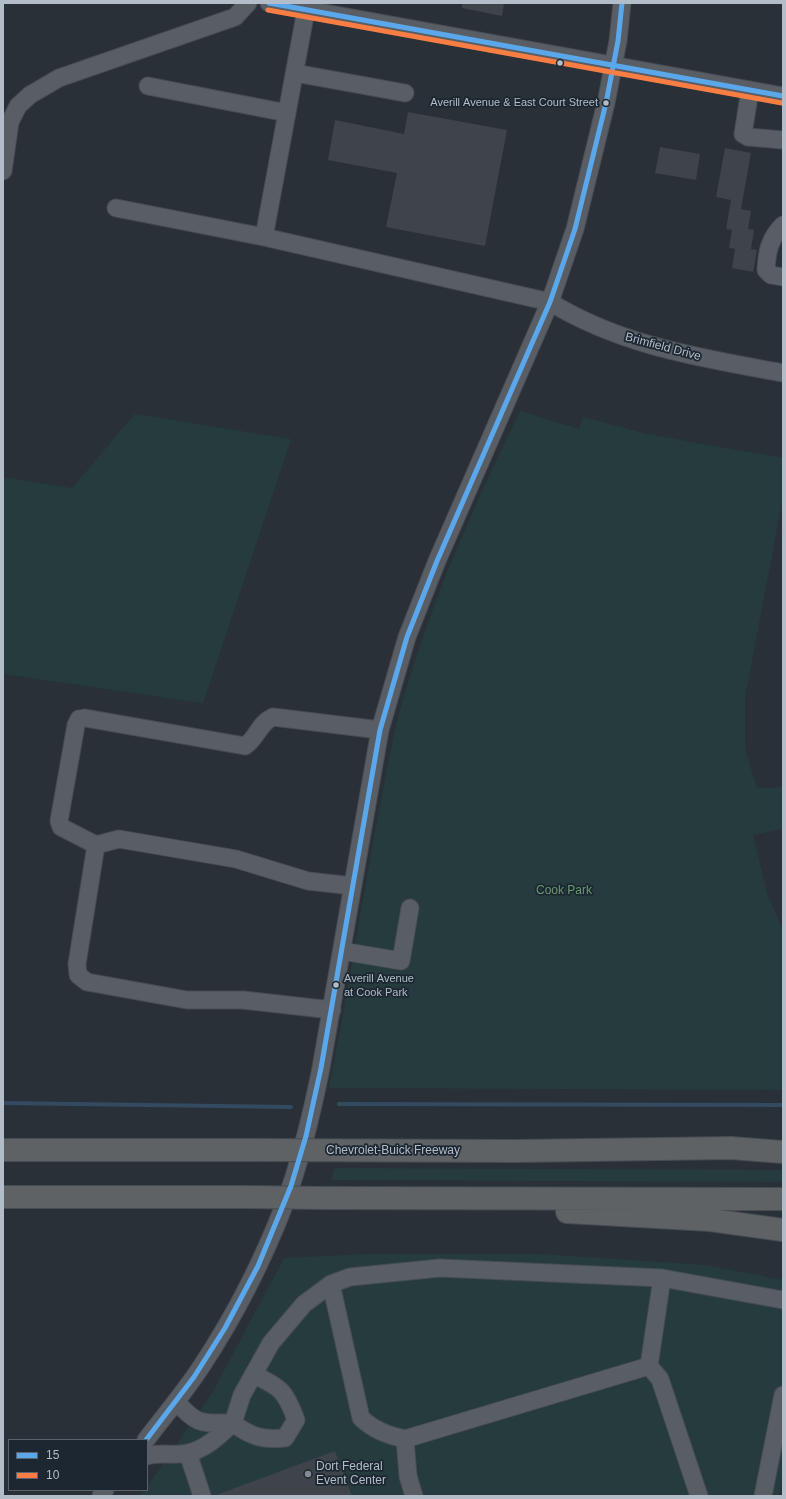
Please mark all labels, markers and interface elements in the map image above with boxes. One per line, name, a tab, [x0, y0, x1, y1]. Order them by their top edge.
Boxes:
unlabelled marker	[555, 58, 565, 68]
place label: Averill Avenue & East Court Street	[430, 96, 598, 110]
marker: Averill Avenue & East Court Street	[601, 98, 611, 108]
street label: Brimfield Drive	[623, 330, 703, 364]
park label: Cook Park	[536, 884, 592, 898]
place label: Averill Avenue at Cook Park	[344, 972, 414, 998]
marker: Averill Avenue at Cook Park	[331, 980, 341, 990]
street label: Chevrolet-Buick Freeway	[326, 1144, 460, 1158]
legend	[8, 1439, 148, 1491]
text: 15	[46, 1448, 59, 1462]
place label: Dort Federal Event Center	[316, 1460, 386, 1488]
text: 10	[46, 1468, 59, 1482]
marker: Dort Federal Event Center	[303, 1469, 313, 1479]

